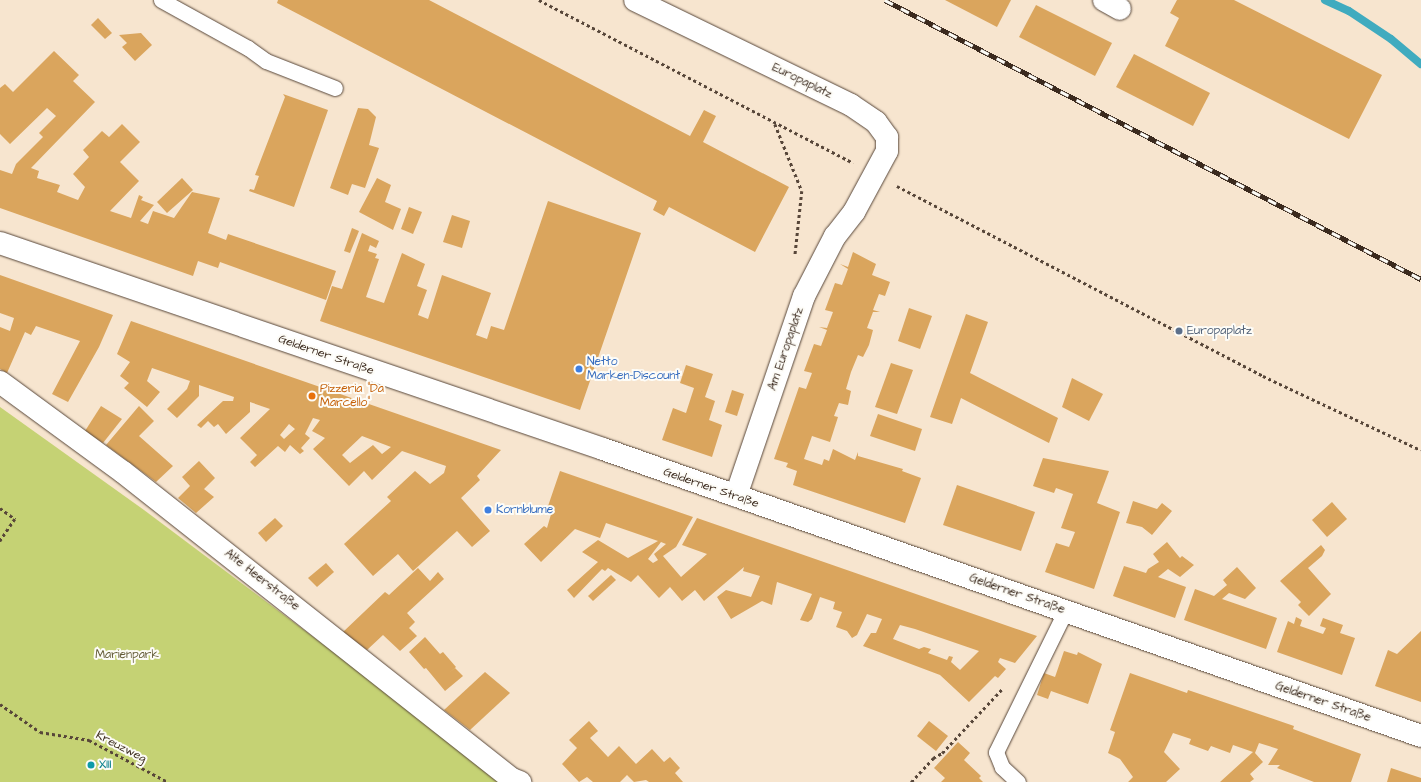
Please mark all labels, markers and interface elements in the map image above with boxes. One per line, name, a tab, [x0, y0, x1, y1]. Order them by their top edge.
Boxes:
street label: Europaplatz	[770, 60, 834, 102]
street label: Am Europaplatz	[765, 306, 807, 392]
place label: Europaplatz	[1187, 324, 1252, 338]
marker: Europaplatz	[1174, 326, 1184, 336]
street label: Gelderner Straße	[276, 332, 376, 378]
place label: Netto Marken-Discount	[587, 355, 680, 383]
marker: Netto Marken-Discount	[574, 364, 584, 374]
place label: Pizzeria "Da Marcello"	[320, 382, 384, 410]
marker: Pizzeria "Da Marcello"	[307, 391, 317, 401]
street label: Gelderner Straße	[661, 465, 761, 511]
place label: Kornblume	[496, 503, 553, 517]
marker: Kornblume	[483, 505, 493, 515]
street label: Alte Heerstraße	[222, 546, 302, 614]
street label: Gelderner Straße	[967, 571, 1067, 617]
park label: Marienpark	[95, 648, 159, 662]
street label: Gelderner Straße	[1273, 679, 1373, 725]
street label: Kreuzweg	[93, 728, 149, 766]
place label: XIII	[99, 758, 112, 772]
marker: XIII	[86, 760, 96, 770]

